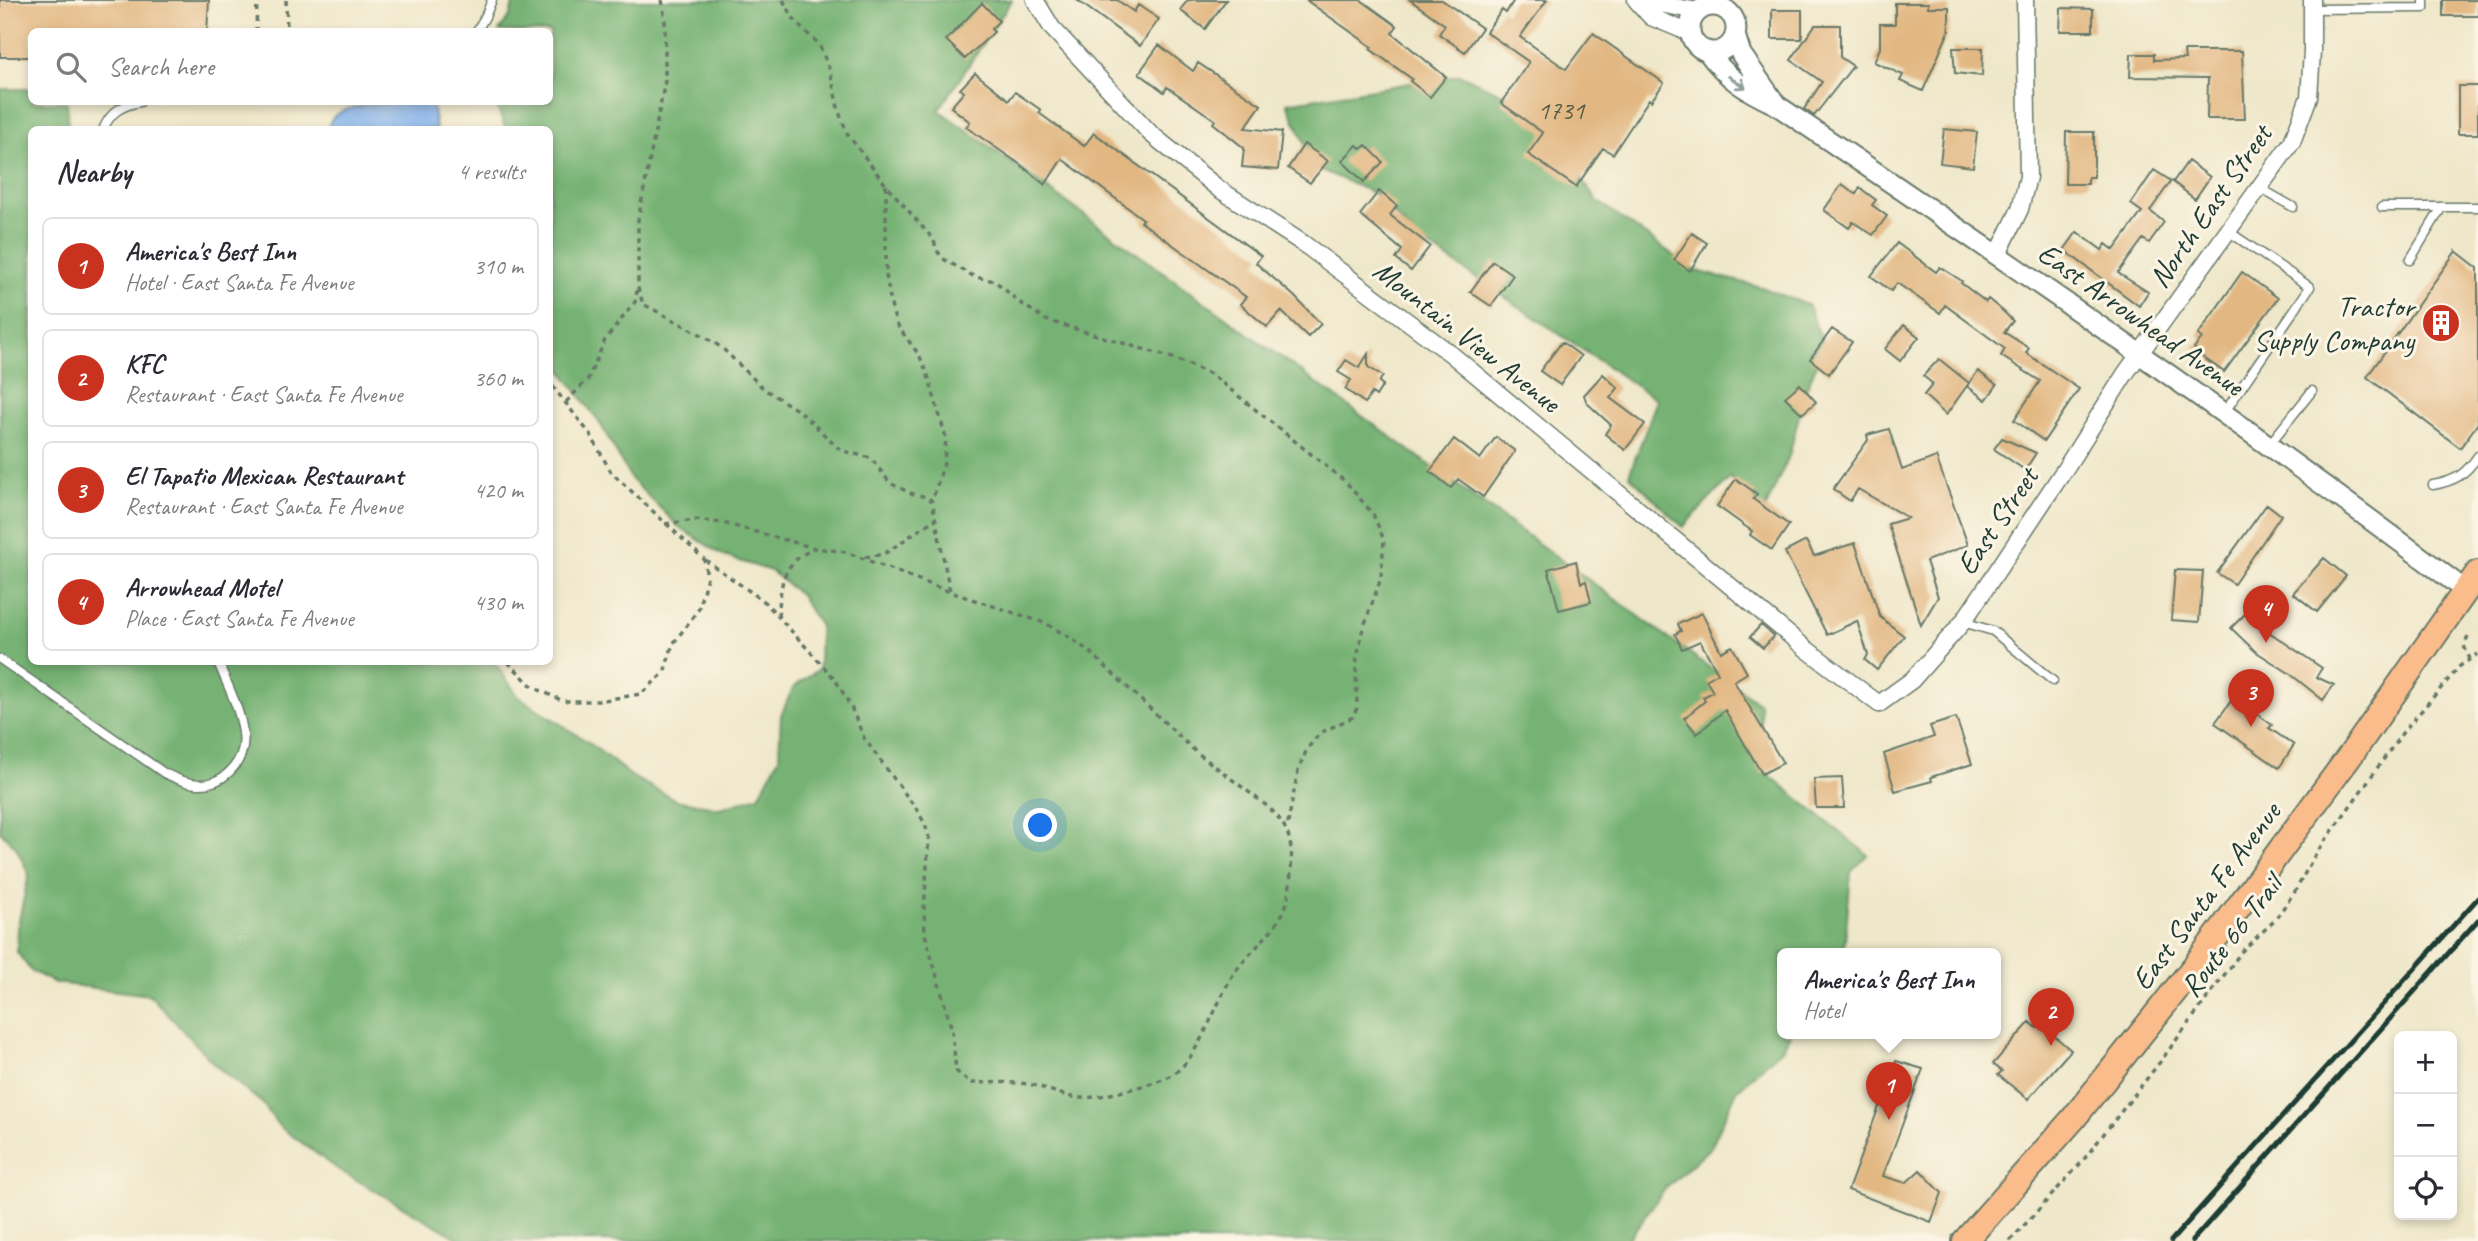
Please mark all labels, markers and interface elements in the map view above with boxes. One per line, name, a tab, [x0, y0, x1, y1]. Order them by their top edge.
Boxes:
search box	[28, 28, 553, 105]
icon: search	[52, 48, 90, 86]
text: Search here	[108, 50, 214, 83]
one-way arrow	[1727, 75, 1746, 89]
house number: 1731	[1538, 94, 1586, 127]
street label: North East Street	[2140, 115, 2282, 295]
text: Nearby	[56, 153, 132, 191]
text: 4 results	[458, 157, 525, 186]
street label: East Arrowhead Avenue	[2031, 234, 2253, 406]
text: America's Best Inn	[125, 235, 296, 268]
street label: Mountain View Avenue	[1366, 251, 1570, 422]
text: 1	[76, 252, 86, 281]
text: 310 m	[474, 252, 523, 281]
text: Hotel · East Santa Fe Avenue	[125, 268, 353, 297]
place label: Tractor Supply Company	[2253, 287, 2417, 359]
building icon: Tractor Supply Company	[2420, 302, 2462, 344]
text: KFC	[125, 347, 164, 380]
text: 2	[76, 364, 86, 393]
text: 360 m	[474, 364, 523, 393]
text: Restaurant · East Santa Fe Avenue	[125, 380, 403, 409]
street label: East Street	[1947, 458, 2048, 582]
text: El Tapatio Mexican Restaurant	[125, 459, 403, 492]
text: 3	[76, 476, 86, 505]
text: 420 m	[474, 476, 523, 505]
text: Restaurant · East Santa Fe Avenue	[125, 492, 403, 521]
text: Arrowhead Motel	[125, 571, 279, 604]
pin: 4	[2243, 585, 2289, 643]
text: 4	[76, 588, 86, 617]
text: 430 m	[474, 588, 523, 617]
text: Place · East Santa Fe Avenue	[125, 604, 354, 633]
pin: 3	[2228, 669, 2274, 727]
street label: East Santa Fe Avenue	[2123, 793, 2290, 998]
your location	[1023, 808, 1057, 842]
street label: Route 66 Trail	[2172, 863, 2293, 1005]
popup	[1777, 948, 2001, 1039]
text: America's Best Inn	[1803, 963, 1975, 996]
pin: 2	[2028, 988, 2074, 1046]
text: Hotel	[1803, 996, 1844, 1025]
map controls	[2394, 1031, 2457, 1220]
button: +	[2394, 1031, 2457, 1094]
pin: 1	[1866, 1062, 1912, 1120]
button: −	[2394, 1094, 2457, 1157]
button: locate	[2394, 1157, 2457, 1220]

